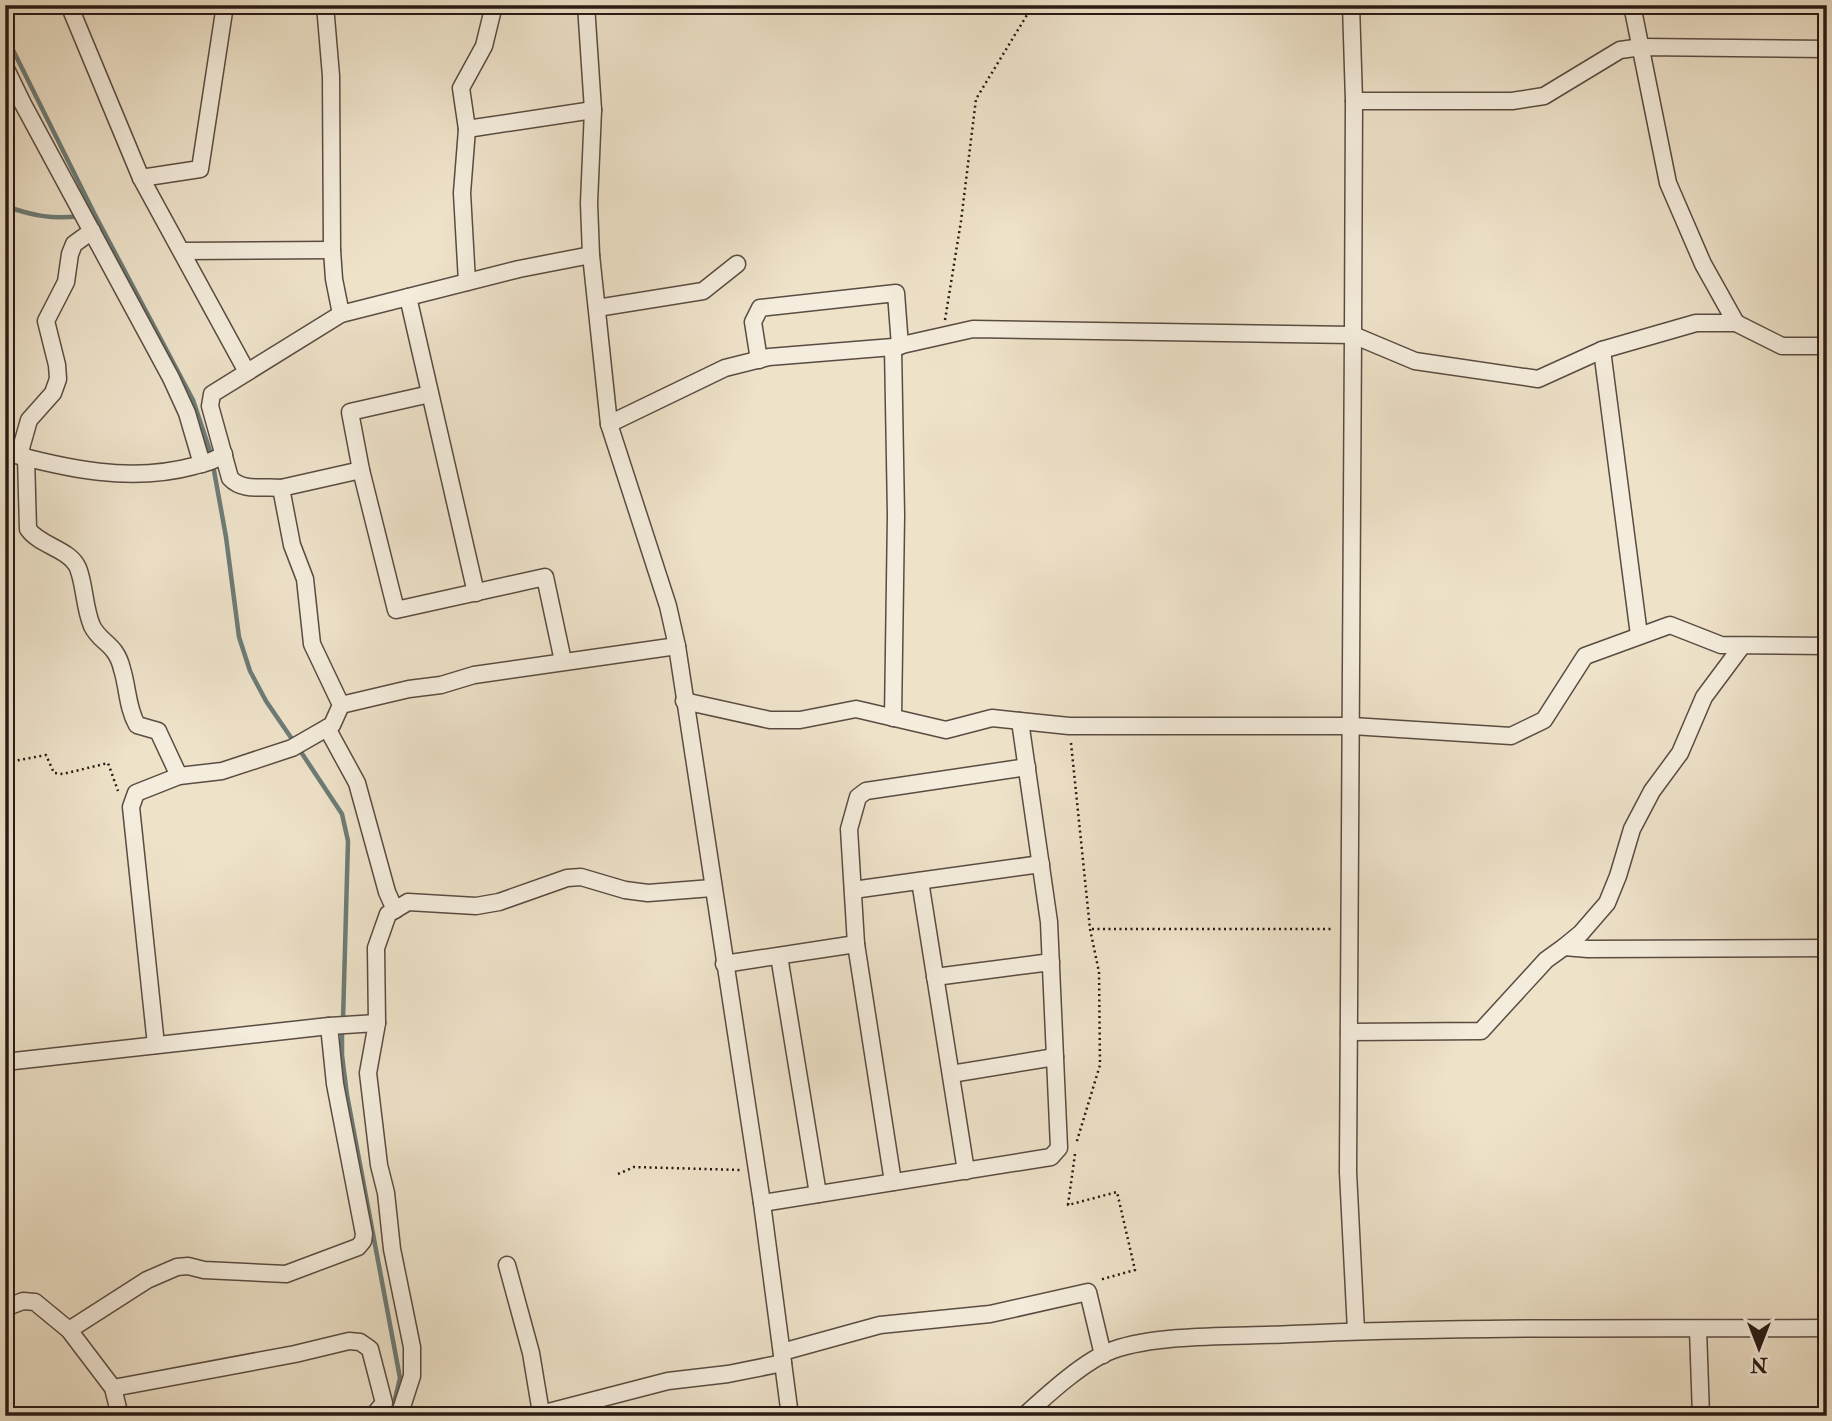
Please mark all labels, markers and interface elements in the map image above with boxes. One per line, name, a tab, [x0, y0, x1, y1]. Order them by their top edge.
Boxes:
north arrow	[1724, 1312, 1794, 1382]
text: N	[1750, 1352, 1769, 1376]

